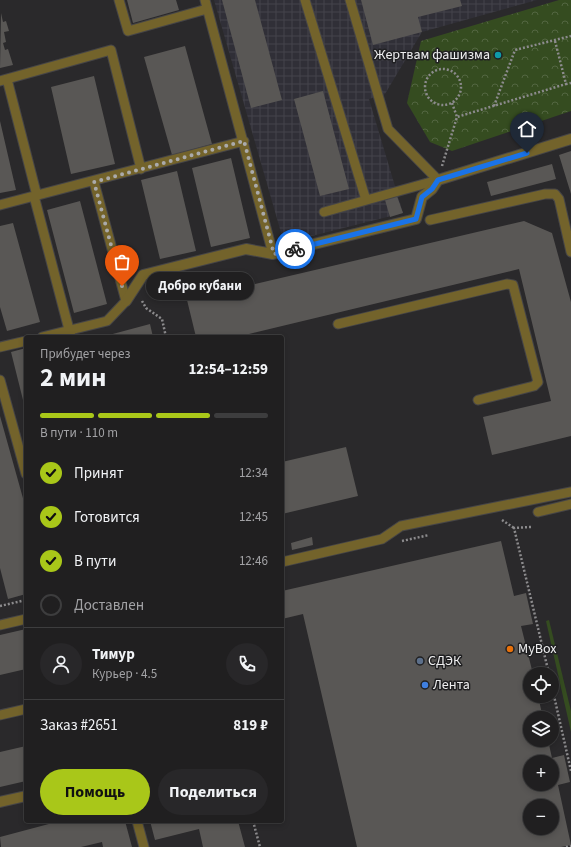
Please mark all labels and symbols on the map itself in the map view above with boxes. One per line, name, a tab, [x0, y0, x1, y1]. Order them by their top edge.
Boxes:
place label: Жертвам фашизма	[374, 45, 490, 65]
marker: Жертвам фашизма	[493, 50, 503, 60]
pin	[510, 112, 544, 153]
courier	[275, 229, 315, 269]
pin	[105, 245, 139, 286]
callout: Добро кубани	[146, 272, 254, 300]
place label: MyBox	[518, 639, 557, 659]
marker: MyBox	[505, 644, 515, 654]
place label: СДЭК	[428, 651, 462, 671]
marker: СДЭК	[415, 656, 425, 666]
place label: Лента	[433, 675, 470, 695]
marker: Лента	[420, 680, 430, 690]

